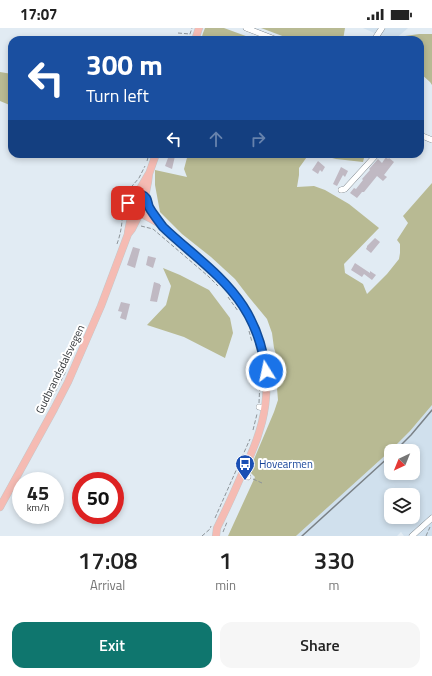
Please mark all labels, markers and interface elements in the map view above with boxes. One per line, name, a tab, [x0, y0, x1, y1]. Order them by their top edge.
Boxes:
text: 17:07	[20, 3, 57, 26]
text: 300 m	[86, 43, 163, 86]
icon: left	[20, 52, 72, 104]
text: Turn left	[86, 82, 149, 109]
icon: left	[163, 128, 185, 150]
icon: ahead	[205, 128, 227, 150]
icon: right	[247, 128, 269, 150]
pin	[111, 186, 145, 220]
icon: arrive	[117, 192, 139, 214]
street label: Gudbrandsdalsvegen	[32, 322, 89, 416]
position arrow	[245, 350, 287, 392]
north arrow	[384, 444, 420, 480]
map controls	[384, 444, 420, 524]
bus stop icon: Hovearmen	[234, 453, 256, 481]
place label: Hovearmen	[259, 456, 313, 472]
speed limit sign: 50	[72, 472, 124, 524]
text: 45	[27, 477, 49, 508]
button: layers	[384, 488, 420, 524]
text: km/h	[27, 500, 49, 515]
text: 17:08	[78, 542, 137, 578]
text: 1	[219, 542, 232, 578]
text: 330	[314, 542, 354, 578]
text: Arrival	[90, 575, 125, 595]
text: min	[215, 575, 236, 595]
text: m	[329, 575, 339, 595]
button: Exit	[12, 622, 212, 668]
button: Share	[220, 622, 420, 668]

